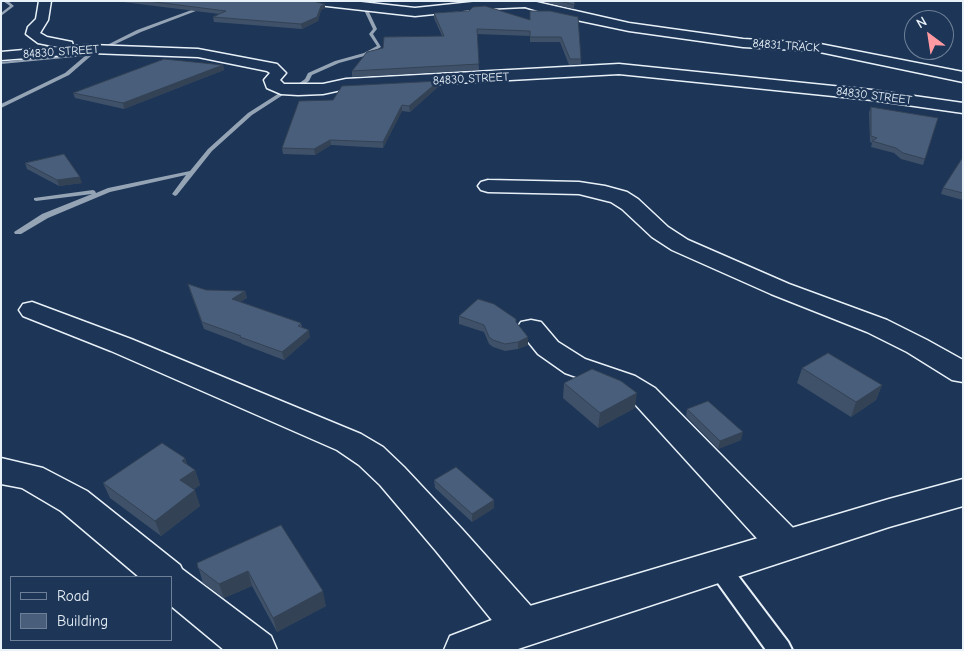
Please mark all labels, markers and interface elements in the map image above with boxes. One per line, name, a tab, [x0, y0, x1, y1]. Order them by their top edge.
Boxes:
north arrow	[904, 10, 954, 60]
text: N	[913, 13, 930, 32]
street label: 84831 TRACK	[752, 36, 820, 56]
street label: 84830 STREET	[22, 42, 100, 62]
street label: 84830 STREET	[433, 70, 509, 88]
street label: 84830 STREET	[835, 84, 913, 108]
legend	[10, 576, 172, 641]
text: Road	[57, 587, 89, 605]
text: Building	[57, 612, 108, 630]

